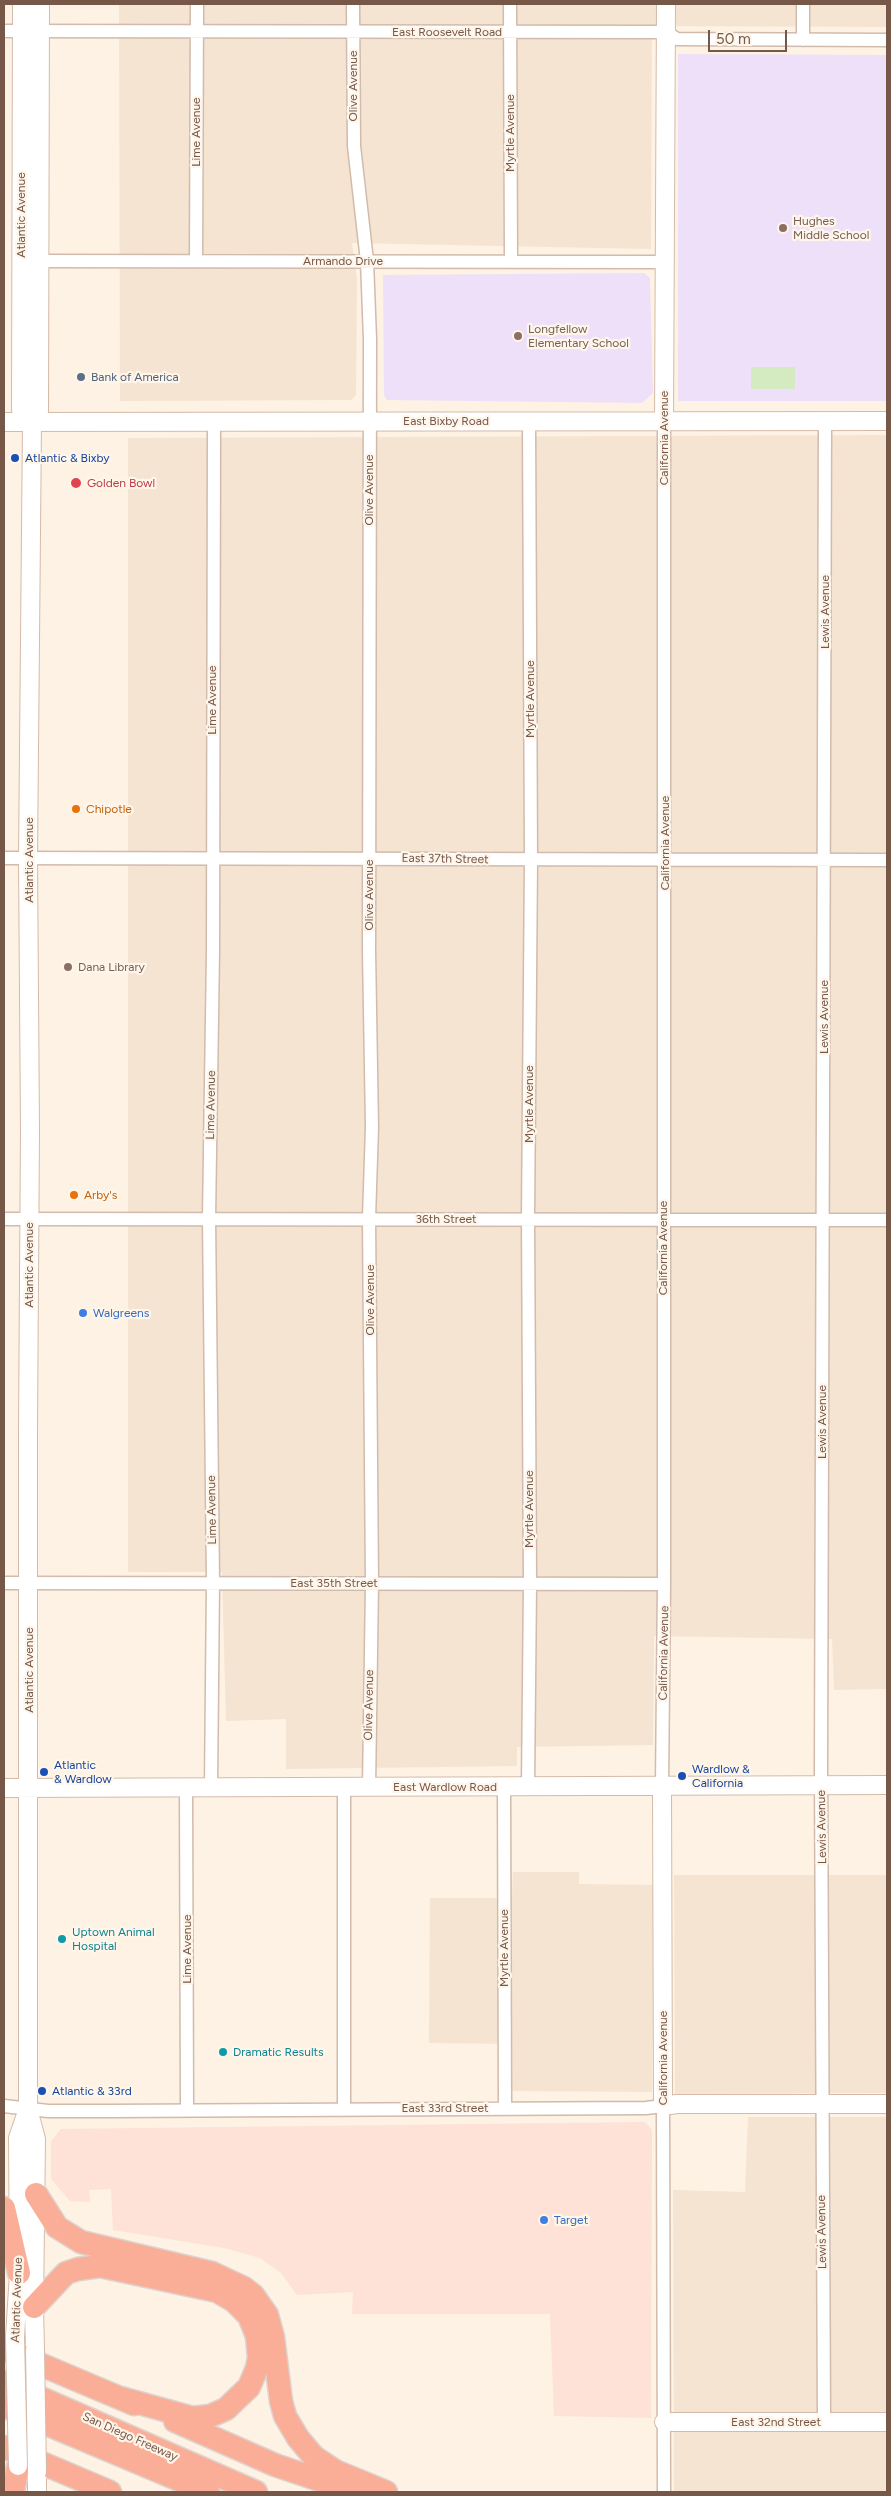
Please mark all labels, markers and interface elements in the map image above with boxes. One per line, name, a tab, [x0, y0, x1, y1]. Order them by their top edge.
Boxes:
scale bar	[711, 20, 790, 52]
street label: East Roosevelt Road	[392, 25, 502, 39]
text: 50 m	[716, 30, 751, 48]
street label: Olive Avenue	[346, 51, 360, 121]
street label: Myrtle Avenue	[503, 94, 517, 172]
street label: Lime Avenue	[189, 97, 203, 167]
street label: Atlantic Avenue	[14, 172, 28, 258]
place label: Hughes Middle School	[793, 214, 869, 242]
marker: Hughes Middle School	[777, 222, 789, 234]
street label: Armando Drive	[303, 254, 383, 268]
place label: Longfellow Elementary School	[528, 322, 629, 350]
marker: Longfellow Elementary School	[512, 330, 524, 342]
place label: Bank of America	[91, 370, 179, 384]
marker: Bank of America	[75, 371, 87, 383]
street label: California Avenue	[657, 391, 671, 485]
street label: East Bixby Road	[403, 414, 489, 428]
place label: Atlantic & Bixby	[25, 451, 110, 465]
marker: Atlantic & Bixby	[9, 452, 21, 464]
street label: Olive Avenue	[362, 455, 376, 525]
marker: Golden Bowl	[69, 476, 83, 490]
place label: Golden Bowl	[87, 476, 155, 490]
street label: Lewis Avenue	[818, 575, 832, 649]
street label: Myrtle Avenue	[523, 660, 537, 738]
street label: Lime Avenue	[205, 665, 219, 735]
street label: California Avenue	[658, 796, 672, 890]
place label: Chipotle	[86, 802, 132, 816]
marker: Chipotle	[70, 803, 82, 815]
street label: Atlantic Avenue	[22, 817, 36, 903]
street label: East 37th Street	[401, 851, 489, 867]
street label: Olive Avenue	[362, 860, 376, 930]
place label: Dana Library	[78, 960, 145, 974]
marker: Dana Library	[62, 961, 74, 973]
street label: Lewis Avenue	[817, 980, 831, 1054]
street label: Myrtle Avenue	[522, 1065, 536, 1143]
street label: Lime Avenue	[203, 1070, 219, 1140]
place label: Arby's	[84, 1188, 117, 1202]
marker: Arby's	[68, 1189, 80, 1201]
street label: California Avenue	[656, 1201, 670, 1295]
street label: 36th Street	[415, 1212, 477, 1226]
street label: Atlantic Avenue	[22, 1222, 36, 1308]
street label: Olive Avenue	[363, 1265, 377, 1335]
place label: Walgreens	[93, 1306, 149, 1320]
marker: Walgreens	[77, 1307, 89, 1319]
street label: Lewis Avenue	[815, 1385, 829, 1459]
street label: Myrtle Avenue	[522, 1470, 536, 1548]
street label: Lime Avenue	[204, 1475, 220, 1545]
street label: East 35th Street	[290, 1576, 378, 1590]
street label: California Avenue	[656, 1606, 672, 1700]
street label: Atlantic Avenue	[22, 1627, 36, 1713]
street label: Olive Avenue	[361, 1669, 377, 1741]
place label: Atlantic & Wardlow	[54, 1758, 112, 1786]
place label: Wardlow & California	[692, 1762, 750, 1790]
marker: Atlantic & Wardlow	[38, 1766, 50, 1778]
marker: Wardlow & California	[676, 1770, 688, 1782]
street label: East Wardlow Road	[393, 1780, 497, 1794]
street label: Lewis Avenue	[814, 1790, 830, 1864]
street label: Myrtle Avenue	[497, 1909, 511, 1987]
street label: Lime Avenue	[180, 1914, 194, 1984]
place label: Uptown Animal Hospital	[72, 1925, 155, 1953]
marker: Uptown Animal Hospital	[56, 1933, 68, 1945]
street label: California Avenue	[656, 2011, 670, 2105]
place label: Dramatic Results	[233, 2045, 324, 2059]
marker: Dramatic Results	[217, 2046, 229, 2058]
place label: Atlantic & 33rd	[52, 2084, 132, 2098]
marker: Atlantic & 33rd	[36, 2085, 48, 2097]
street label: East 33rd Street	[401, 2101, 489, 2115]
street label: Lewis Avenue	[814, 2195, 830, 2269]
place label: Target	[554, 2213, 588, 2227]
marker: Target	[538, 2214, 550, 2226]
street label: Atlantic Avenue	[8, 2257, 26, 2343]
street label: San Diego Freeway	[80, 2410, 180, 2464]
street label: East 32nd Street	[731, 2415, 821, 2429]

